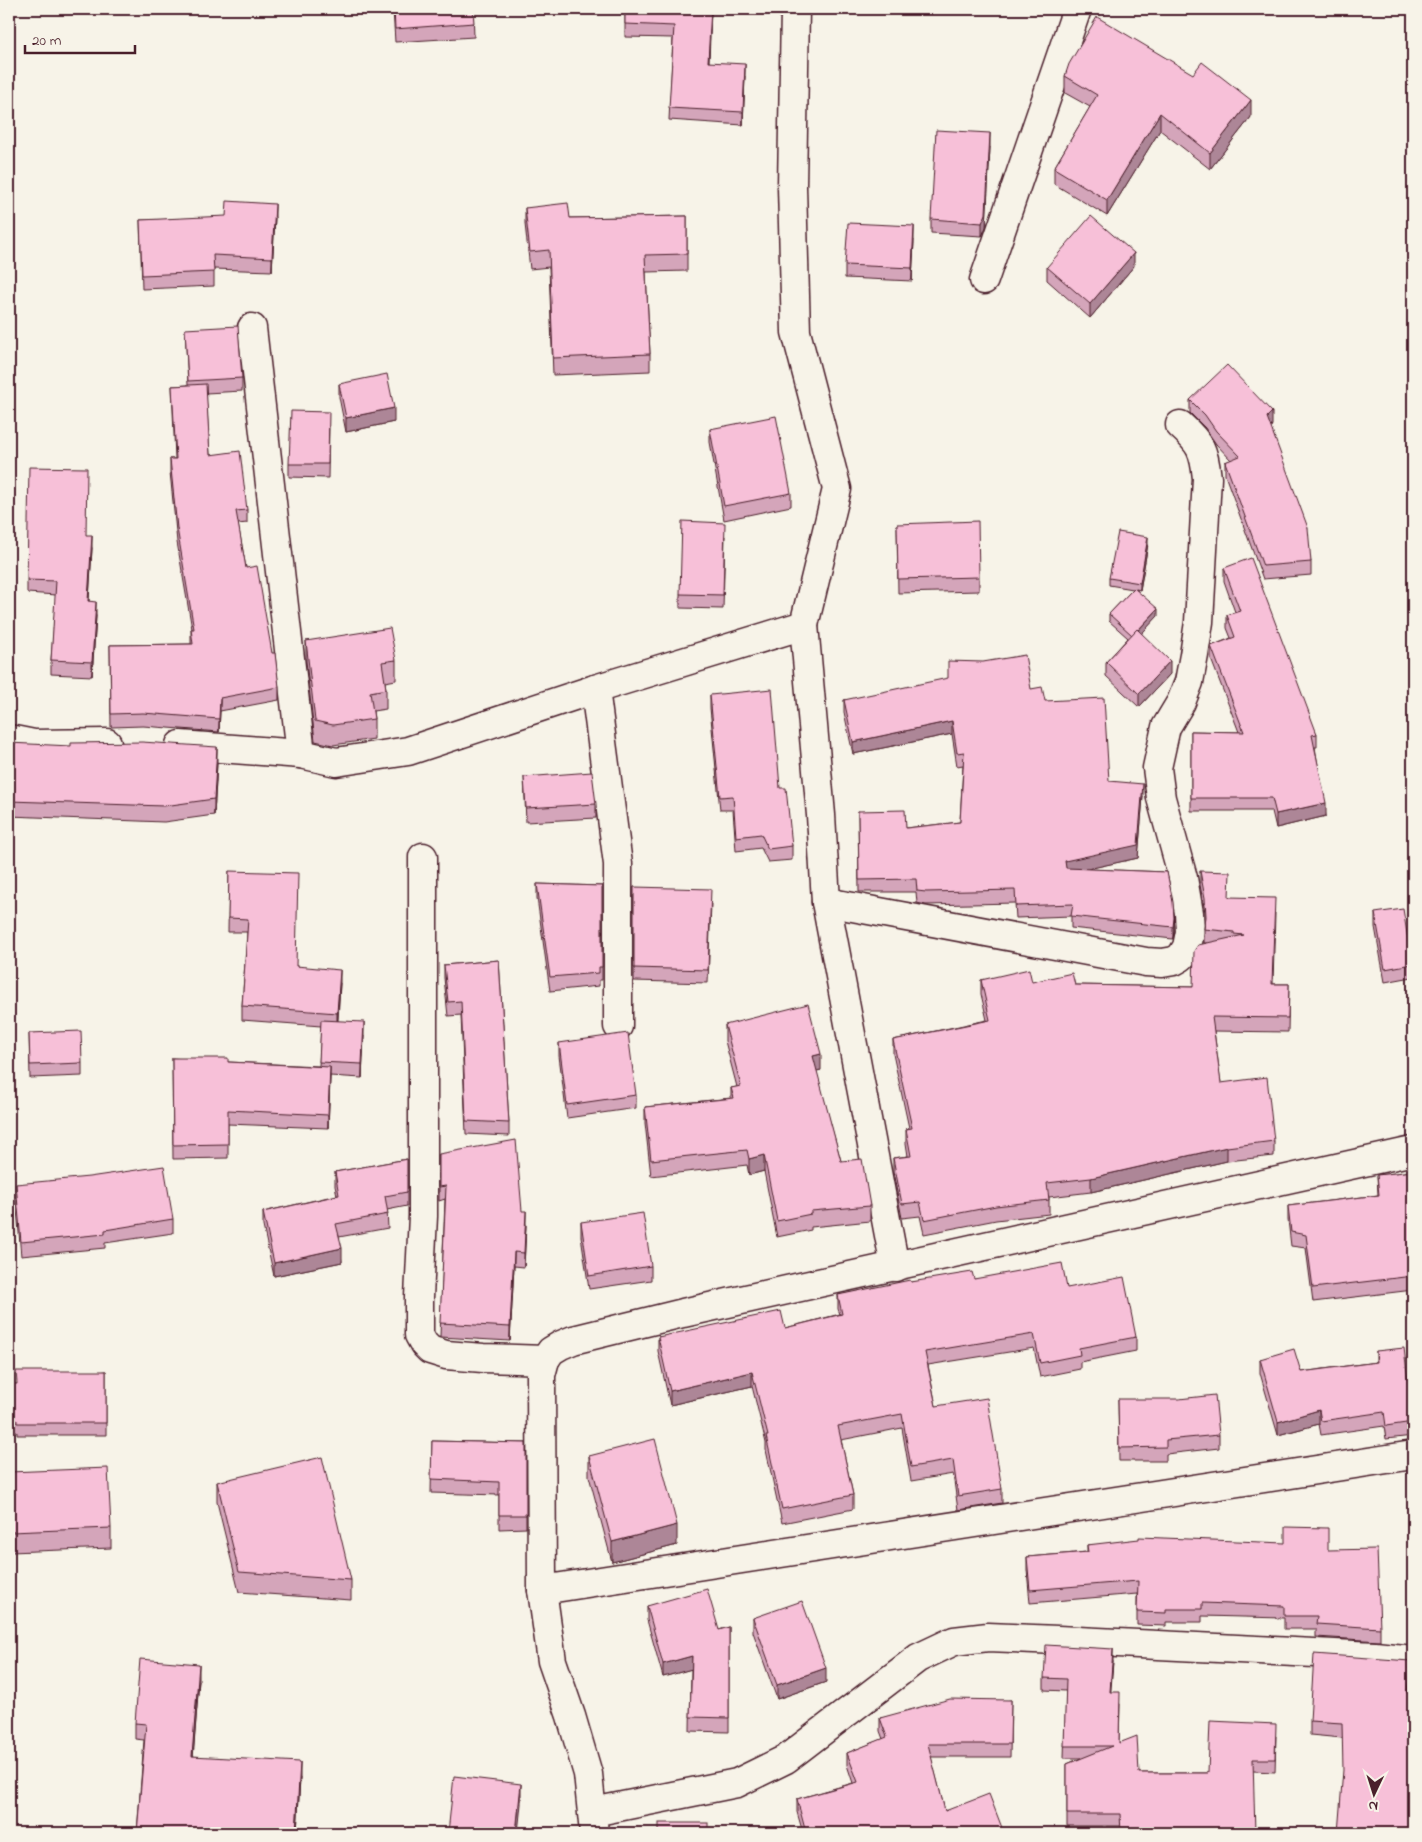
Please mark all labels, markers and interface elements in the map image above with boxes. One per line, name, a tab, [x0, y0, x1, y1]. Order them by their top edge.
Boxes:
scale bar	[25, 22, 135, 54]
text: 20 m	[32, 30, 62, 52]
north arrow	[1350, 1770, 1400, 1820]
text: N	[1368, 1795, 1379, 1816]

